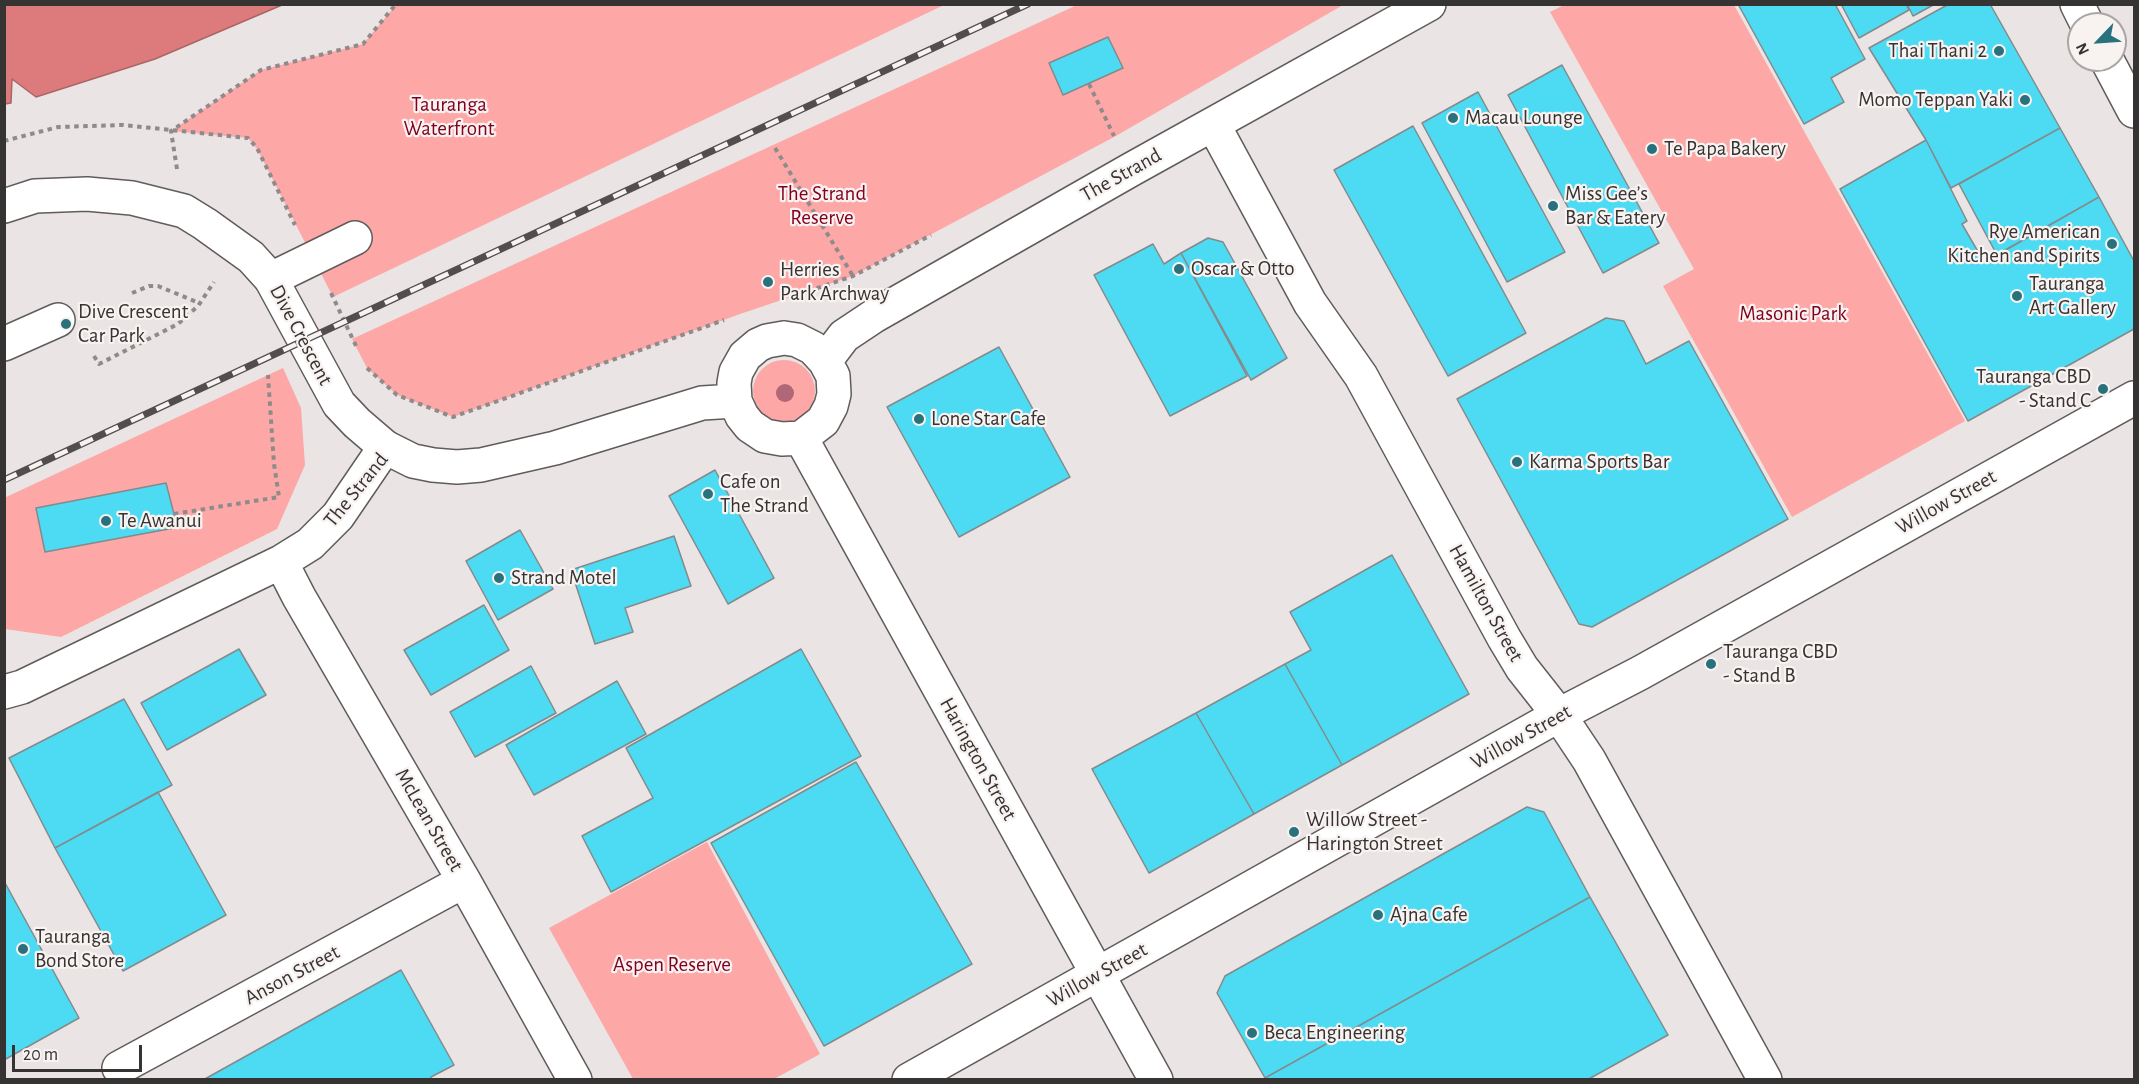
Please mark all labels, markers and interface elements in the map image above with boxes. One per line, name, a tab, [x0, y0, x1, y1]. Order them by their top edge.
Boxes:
north arrow	[2067, 12, 2127, 72]
place label: Thai Thani 2	[1888, 38, 1987, 64]
text: N	[2073, 40, 2092, 57]
marker: Thai Thani 2	[1992, 44, 2006, 58]
place label: Momo Teppan Yaki	[1858, 87, 2013, 113]
park label: Tauranga Waterfront	[404, 92, 494, 142]
marker: Momo Teppan Yaki	[2018, 93, 2032, 107]
place label: Macau Lounge	[1465, 105, 1583, 131]
marker: Macau Lounge	[1446, 111, 1460, 125]
place label: Te Papa Bakery	[1664, 136, 1786, 162]
marker: Te Papa Bakery	[1645, 142, 1659, 156]
street label: The Strand	[1076, 143, 1166, 207]
park label: The Strand Reserve	[778, 181, 866, 231]
place label: Miss Gee’s Bar & Eatery	[1565, 181, 1666, 231]
marker: Miss Gee’s Bar & Eatery	[1546, 199, 1560, 213]
place label: Rye American Kitchen and Spirits	[1947, 219, 2100, 269]
marker: Rye American Kitchen and Spirits	[2105, 237, 2119, 251]
place label: Oscar & Otto	[1191, 256, 1295, 282]
place label: Herries Park Archway	[780, 257, 889, 307]
marker: Oscar & Otto	[1172, 262, 1186, 276]
place label: Tauranga Art Gallery	[2029, 271, 2116, 321]
marker: Herries Park Archway	[761, 275, 775, 289]
street label: Dive Crescent	[264, 280, 338, 390]
marker: Tauranga Art Gallery	[2010, 289, 2024, 303]
place label: Dive Crescent Car Park	[78, 299, 188, 349]
park label: Masonic Park	[1739, 301, 1847, 327]
marker: Dive Crescent Car Park	[59, 317, 73, 331]
place label: Tauranga CBD - Stand C	[1976, 364, 2091, 414]
marker: Tauranga CBD - Stand C	[2096, 382, 2110, 396]
place label: Lone Star Cafe	[931, 406, 1046, 432]
marker: Lone Star Cafe	[912, 412, 926, 426]
street label: The Strand	[318, 448, 394, 532]
place label: Karma Sports Bar	[1529, 449, 1669, 475]
marker: Karma Sports Bar	[1510, 455, 1524, 469]
street label: Willow Street	[1891, 464, 2001, 540]
place label: Cafe on The Strand	[720, 469, 809, 519]
marker: Cafe on The Strand	[701, 487, 715, 501]
place label: Te Awanui	[118, 508, 202, 534]
marker: Te Awanui	[99, 514, 113, 528]
street label: Hamilton Street	[1443, 540, 1529, 666]
place label: Strand Motel	[511, 565, 617, 591]
marker: Strand Motel	[492, 571, 506, 585]
place label: Tauranga CBD - Stand B	[1723, 639, 1838, 689]
marker: Tauranga CBD - Stand B	[1704, 657, 1718, 671]
street label: Harington Street	[934, 693, 1022, 825]
street label: Willow Street	[1466, 699, 1576, 775]
street label: McLean Street	[389, 764, 469, 876]
place label: Willow Street - Harington Street	[1306, 807, 1443, 857]
marker: Willow Street - Harington Street	[1287, 825, 1301, 839]
place label: Ajna Cafe	[1390, 902, 1468, 928]
marker: Ajna Cafe	[1371, 908, 1385, 922]
place label: Tauranga Bond Store	[35, 924, 124, 974]
street label: Willow Street	[1042, 937, 1152, 1013]
street label: Anson Street	[240, 939, 344, 1011]
marker: Tauranga Bond Store	[16, 942, 30, 956]
park label: Aspen Reserve	[613, 952, 731, 978]
place label: Beca Engineering	[1264, 1020, 1405, 1046]
marker: Beca Engineering	[1245, 1026, 1259, 1040]
scale bar	[15, 1033, 146, 1071]
text: 20 m	[23, 1046, 58, 1064]

